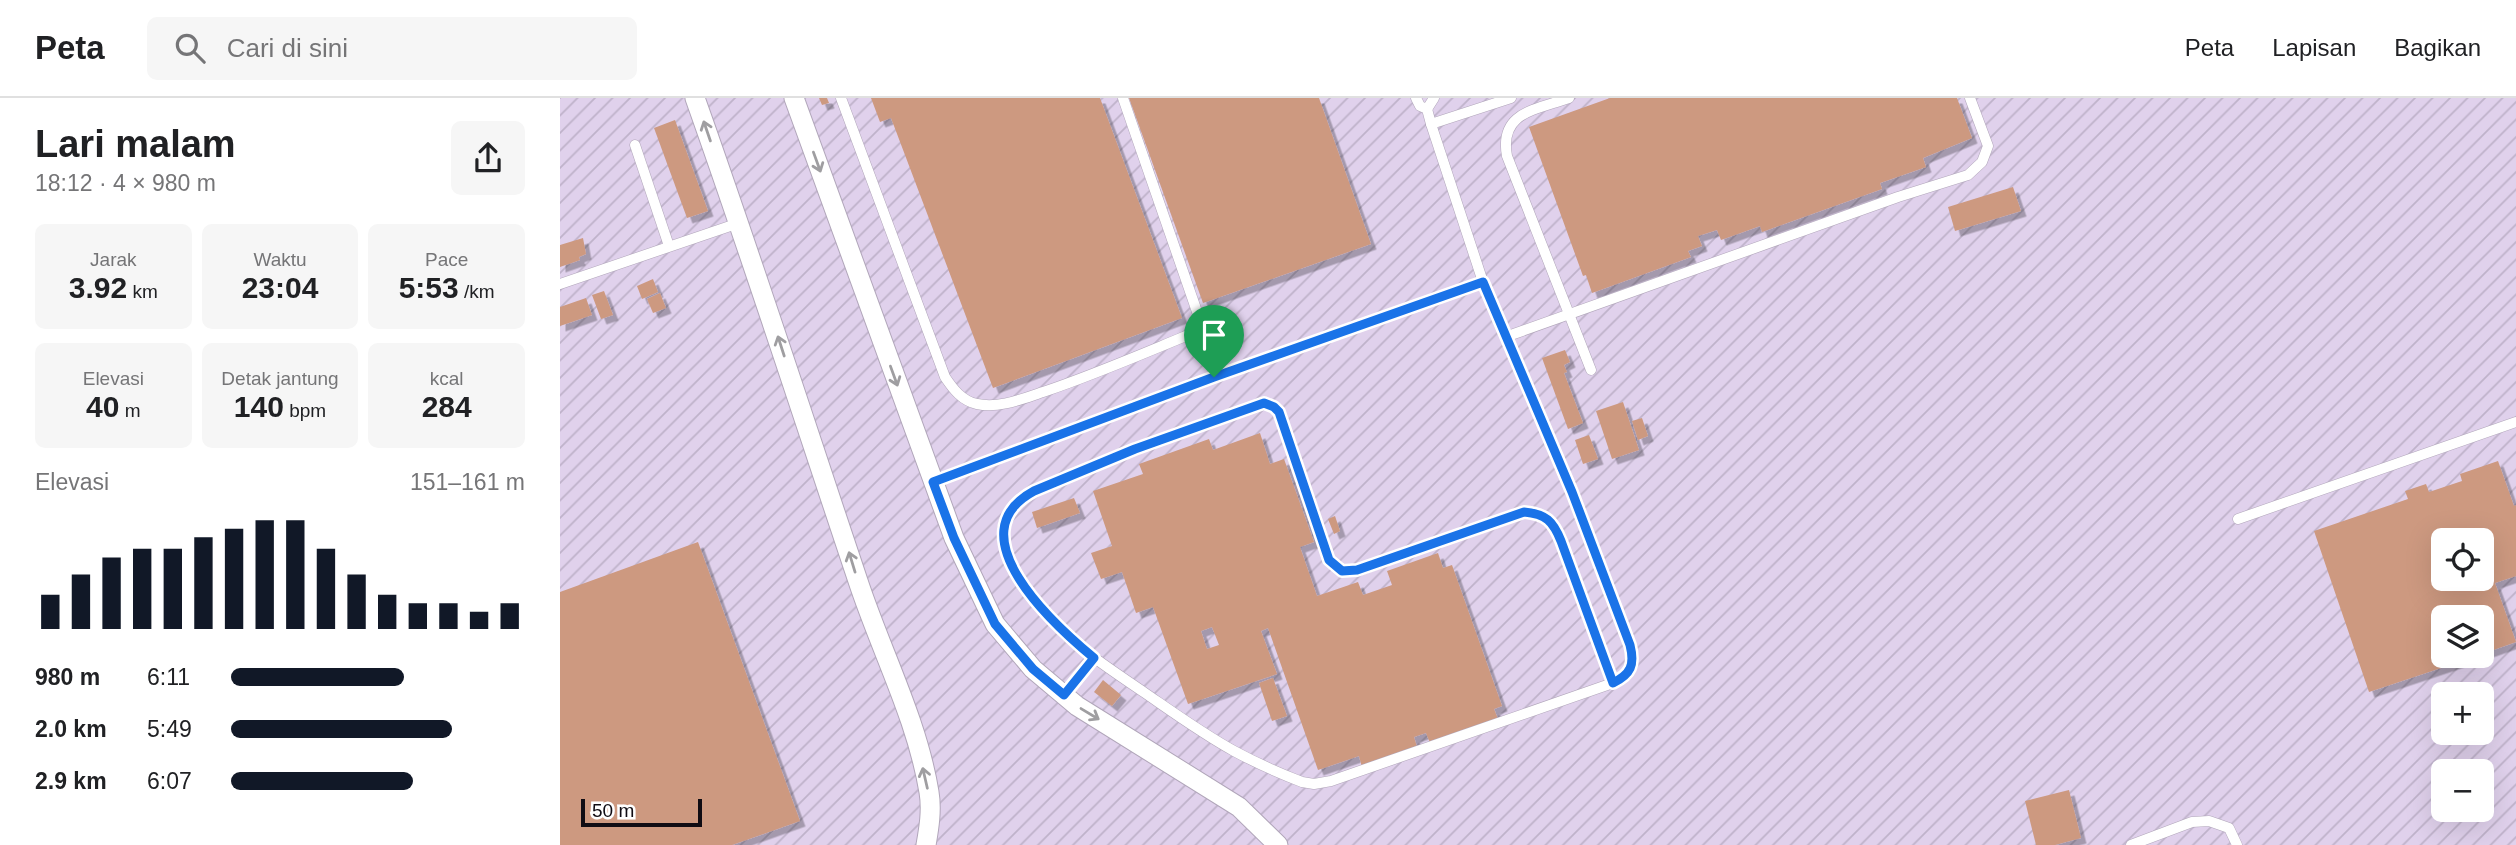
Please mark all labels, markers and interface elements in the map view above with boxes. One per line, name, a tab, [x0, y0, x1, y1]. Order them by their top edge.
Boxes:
search box	[147, 17, 637, 80]
text: Peta	[35, 29, 105, 66]
icon: search	[171, 29, 209, 67]
text: Cari di sini	[227, 33, 348, 63]
text: Peta	[2185, 34, 2234, 61]
text: Lapisan	[2272, 34, 2356, 61]
text: Bagikan	[2394, 34, 2481, 61]
button: share	[451, 121, 525, 195]
one-way arrow	[700, 121, 712, 143]
text: Lari malam	[35, 123, 236, 165]
one-way arrow	[812, 151, 824, 173]
text: 18:12 · 4 × 980 m	[35, 170, 216, 196]
text: Jarak	[90, 249, 137, 270]
text: Waktu	[253, 249, 307, 270]
text: Pace	[425, 249, 468, 270]
text: 3.92	[69, 271, 127, 304]
text: 23:04	[242, 271, 318, 304]
text: 5:53	[399, 271, 459, 304]
text: km	[127, 281, 158, 302]
text: /km	[459, 281, 495, 302]
pin	[1184, 305, 1244, 377]
icon: arrive	[1195, 316, 1233, 354]
one-way arrow	[774, 336, 786, 358]
one-way arrow	[889, 365, 901, 387]
text: Elevasi	[83, 368, 144, 389]
text: Detak jantung	[221, 368, 339, 389]
text: kcal	[430, 368, 464, 389]
text: 40	[86, 390, 119, 423]
text: 140	[234, 390, 284, 423]
text: 284	[422, 390, 472, 423]
text: m	[119, 400, 141, 421]
text: bpm	[284, 400, 326, 421]
text: Elevasi	[35, 469, 109, 495]
text: 151–161 m	[410, 469, 525, 495]
map controls	[2431, 528, 2494, 822]
button: locate	[2431, 528, 2494, 591]
one-way arrow	[845, 552, 857, 574]
button: layers	[2431, 605, 2494, 668]
text: 980 m	[35, 664, 100, 690]
text: 6:11	[147, 664, 190, 690]
button: +	[2431, 682, 2494, 745]
one-way arrow	[1079, 707, 1099, 721]
text: 2.0 km	[35, 716, 107, 742]
text: 5:49	[147, 716, 192, 742]
button: −	[2431, 759, 2494, 822]
one-way arrow	[918, 767, 931, 789]
text: 2.9 km	[35, 768, 107, 794]
text: 6:07	[147, 768, 192, 794]
scale bar	[581, 796, 702, 828]
text: 50 m	[592, 800, 634, 821]

